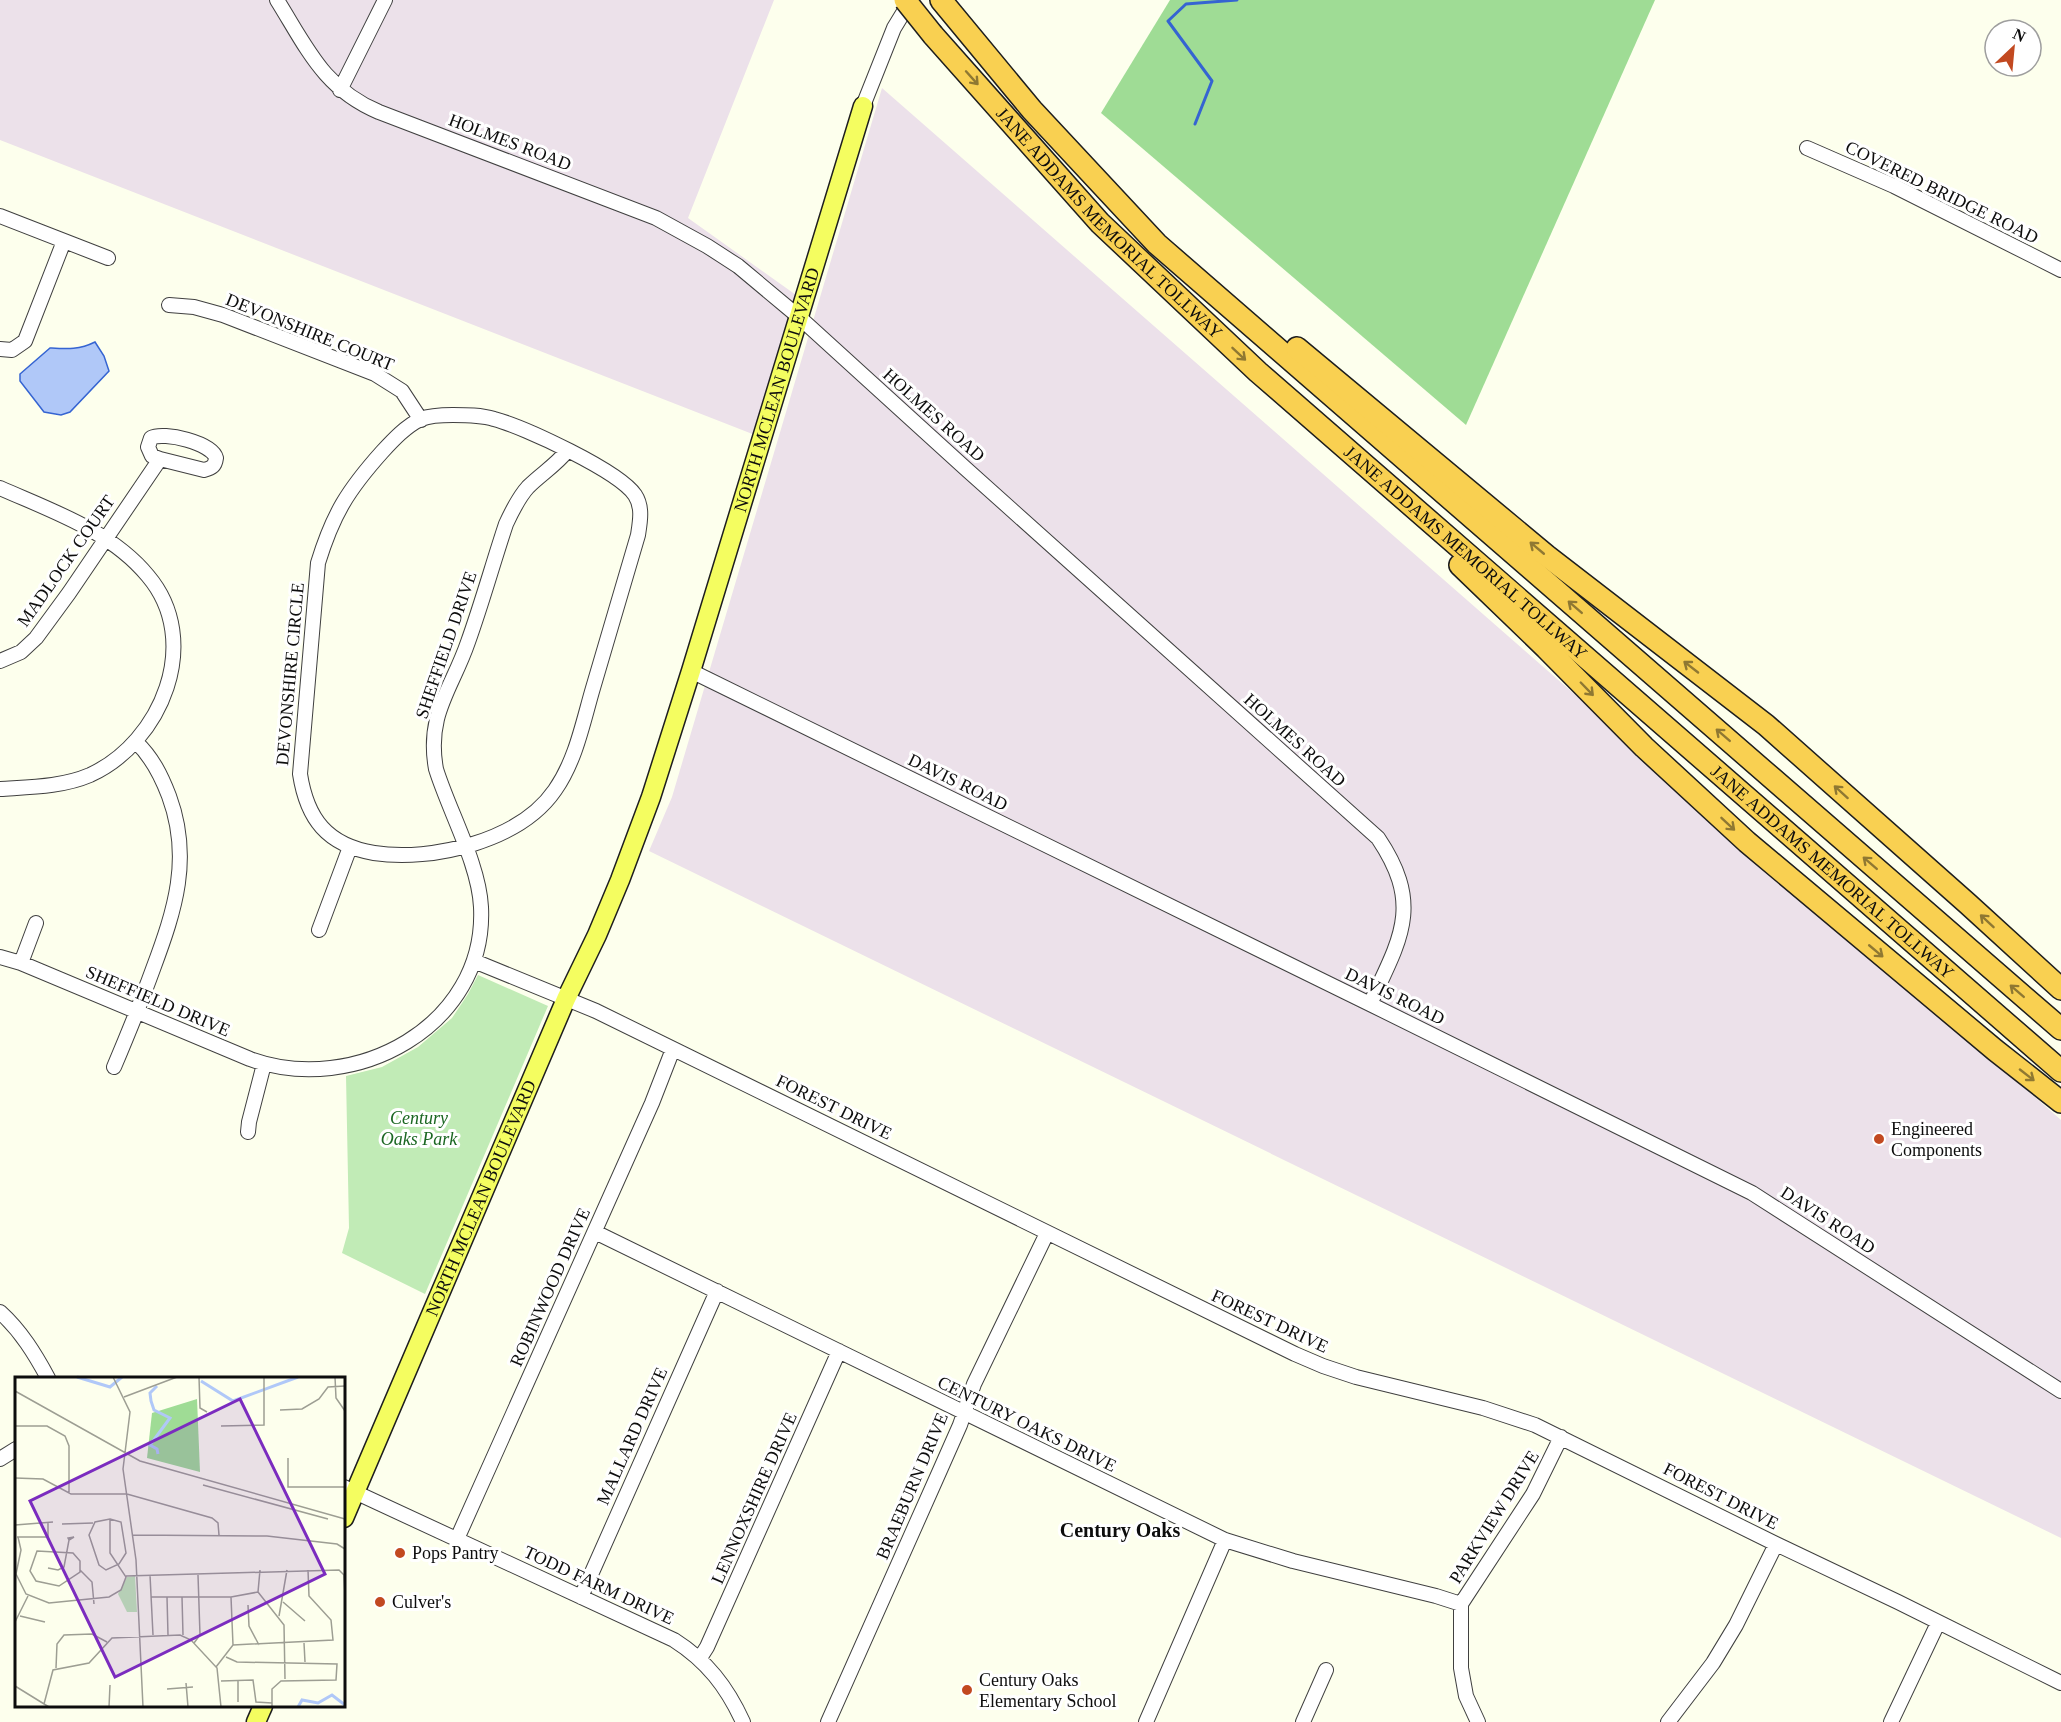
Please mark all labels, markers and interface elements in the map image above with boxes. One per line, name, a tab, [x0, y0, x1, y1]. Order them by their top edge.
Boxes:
north arrow	[1983, 18, 2043, 78]
text: N	[2010, 25, 2029, 45]
one-way arrow	[964, 70, 978, 86]
street label: JANE ADDAMS MEMORIAL TOLLWAY	[992, 103, 1226, 343]
street label: HOLMES ROAD	[446, 109, 574, 175]
street label: COVERED BRIDGE ROAD	[1842, 137, 2042, 247]
street label: NORTH MCLEAN BOULEVARD	[730, 265, 823, 514]
street label: DEVONSHIRE COURT	[223, 289, 397, 375]
one-way arrow	[1231, 347, 1246, 361]
street label: HOLMES ROAD	[879, 364, 989, 466]
street label: JANE ADDAMS MEMORIAL TOLLWAY	[1340, 442, 1591, 664]
street label: MADLOCK COURT	[13, 492, 119, 630]
one-way arrow	[1530, 541, 1545, 555]
street label: SHEFFIELD DRIVE	[411, 569, 481, 721]
street label: DEVONSHIRE CIRCLE	[272, 582, 308, 766]
one-way arrow	[1568, 600, 1583, 614]
one-way arrow	[1684, 661, 1700, 674]
one-way arrow	[1580, 682, 1595, 697]
street label: HOLMES ROAD	[1240, 689, 1350, 791]
one-way arrow	[1716, 728, 1731, 742]
street label: DAVIS ROAD	[905, 749, 1011, 815]
street label: JANE ADDAMS MEMORIAL TOLLWAY	[1707, 761, 1958, 983]
one-way arrow	[1834, 785, 1849, 799]
one-way arrow	[1720, 817, 1735, 831]
one-way arrow	[1863, 856, 1878, 870]
one-way arrow	[1980, 914, 1995, 928]
one-way arrow	[1868, 944, 1884, 957]
street label: SHEFFIELD DRIVE	[83, 962, 233, 1040]
street label: DAVIS ROAD	[1342, 963, 1448, 1029]
one-way arrow	[2010, 984, 2025, 998]
one-way arrow	[2018, 1068, 2034, 1081]
street label: FOREST DRIVE	[773, 1070, 895, 1144]
street label: NORTH MCLEAN BOULEVARD	[422, 1077, 540, 1319]
park label: Century Oaks Park	[381, 1108, 458, 1149]
place label: Engineered Components	[1891, 1119, 1982, 1160]
marker: Engineered Components	[1872, 1132, 1886, 1146]
street label: DAVIS ROAD	[1777, 1182, 1879, 1258]
street label: ROBINWOOD DRIVE	[506, 1205, 594, 1369]
street label: FOREST DRIVE	[1209, 1285, 1331, 1357]
street label: MALLARD DRIVE	[593, 1364, 671, 1508]
street label: CENTURY OAKS DRIVE	[934, 1372, 1120, 1476]
inset map	[15, 1377, 345, 1707]
street label: LENNOXSHIRE DRIVE	[707, 1409, 801, 1587]
street label: BRAEBURN DRIVE	[872, 1410, 952, 1562]
street label: PARKVIEW DRIVE	[1445, 1447, 1543, 1587]
street label: FOREST DRIVE	[1660, 1458, 1782, 1534]
district label: Century Oaks	[1060, 1519, 1180, 1542]
street label: TODD FARM DRIVE	[521, 1541, 677, 1629]
place label: Pops Pantry	[412, 1543, 499, 1563]
marker: Pops Pantry	[393, 1546, 407, 1560]
place label: Culver's	[392, 1592, 451, 1612]
marker: Culver's	[373, 1595, 387, 1609]
place label: Century Oaks Elementary School	[979, 1670, 1116, 1711]
marker: Century Oaks Elementary School	[960, 1683, 974, 1697]

